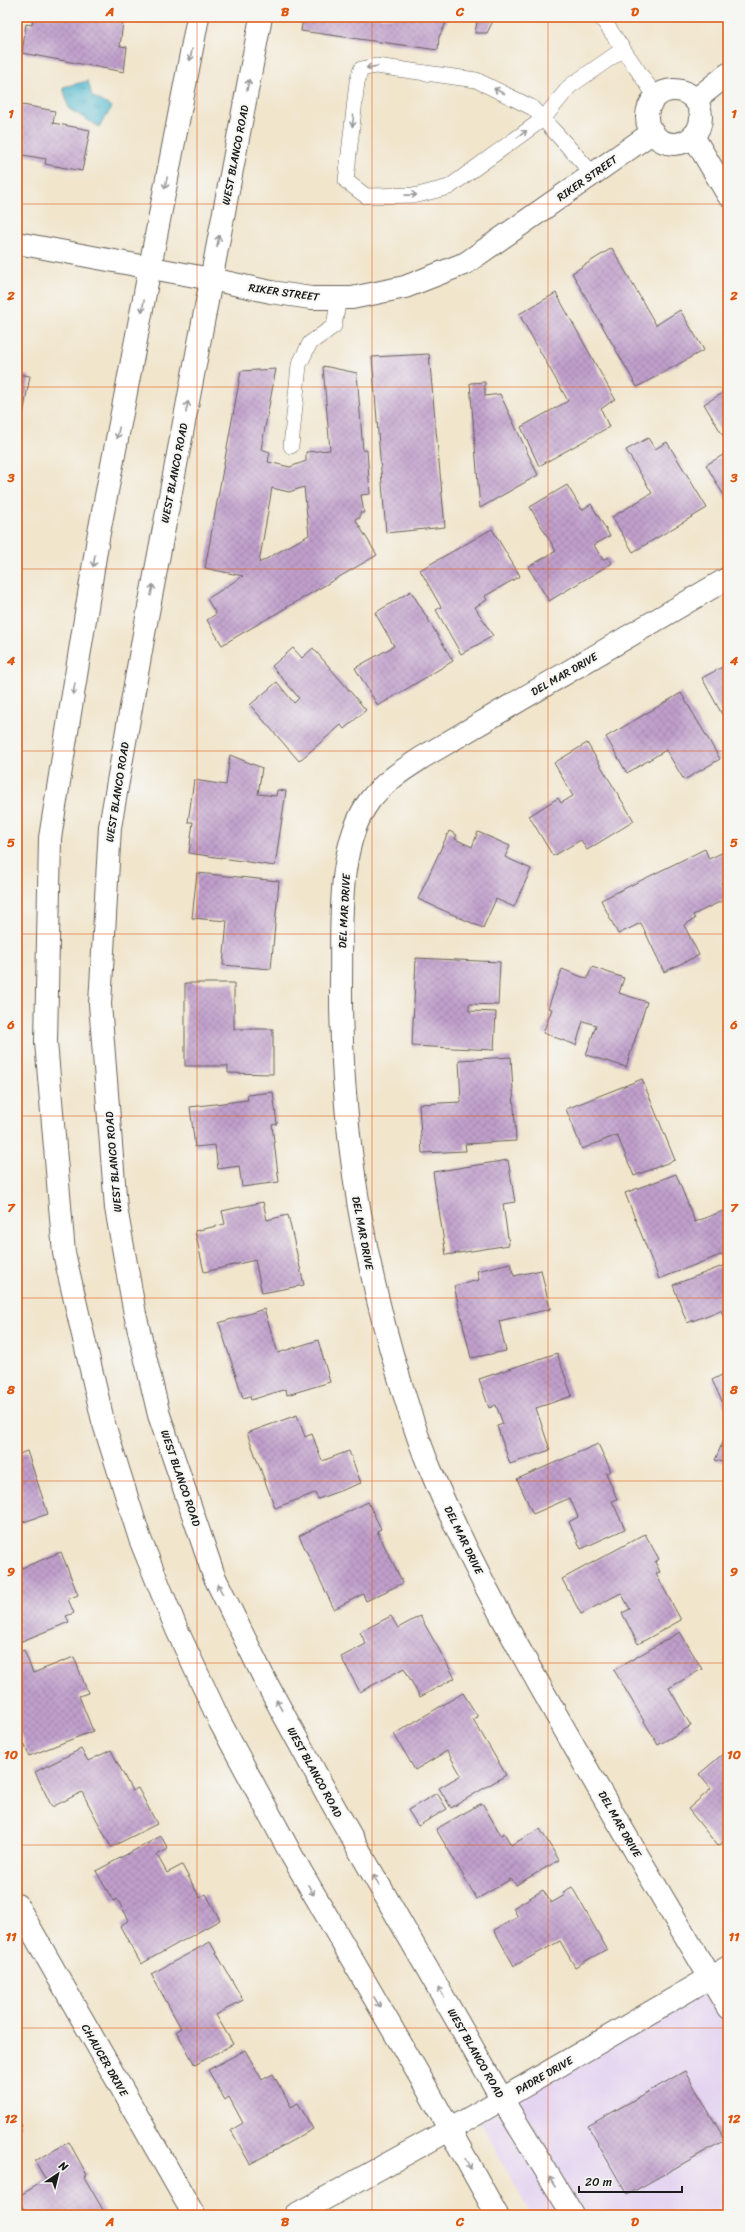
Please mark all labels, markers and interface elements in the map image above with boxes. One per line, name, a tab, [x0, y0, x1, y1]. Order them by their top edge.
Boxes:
text: A	[105, 0, 114, 23]
text: B	[281, 0, 290, 23]
text: C	[455, 0, 465, 23]
text: D	[631, 0, 639, 23]
one-way arrow	[186, 48, 194, 61]
one-way arrow	[366, 63, 379, 71]
one-way arrow	[244, 79, 252, 92]
one-way arrow	[493, 87, 505, 94]
text: 1	[8, 102, 14, 125]
text: 1	[731, 102, 737, 125]
street label: WEST BLANCO ROAD	[217, 103, 255, 207]
one-way arrow	[349, 114, 357, 127]
one-way arrow	[517, 130, 528, 138]
street label: RIKER STREET	[553, 150, 622, 207]
one-way arrow	[162, 176, 170, 189]
one-way arrow	[404, 191, 417, 199]
one-way arrow	[215, 235, 223, 248]
street label: RIKER STREET	[248, 278, 321, 307]
text: 2	[6, 284, 15, 307]
text: 2	[729, 284, 738, 307]
one-way arrow	[139, 299, 147, 312]
one-way arrow	[183, 401, 191, 414]
street label: WEST BLANCO ROAD	[156, 421, 194, 525]
one-way arrow	[114, 426, 122, 439]
text: 3	[6, 466, 15, 489]
text: 3	[729, 466, 738, 489]
one-way arrow	[90, 554, 98, 567]
one-way arrow	[148, 584, 156, 597]
street label: DEL MAR DRIVE	[527, 647, 602, 701]
text: 4	[6, 649, 16, 672]
text: 4	[729, 649, 739, 672]
one-way arrow	[70, 683, 78, 696]
street label: WEST BLANCO ROAD	[100, 740, 135, 843]
text: 5	[7, 831, 15, 854]
text: 5	[730, 831, 738, 854]
street label: DEL MAR DRIVE	[333, 872, 356, 949]
text: 6	[6, 1013, 15, 1036]
text: 6	[729, 1013, 738, 1036]
street label: WEST BLANCO ROAD	[100, 1110, 127, 1213]
street label: DEL MAR DRIVE	[346, 1195, 379, 1272]
text: 7	[7, 1196, 16, 1219]
text: 7	[730, 1196, 739, 1219]
text: 8	[6, 1378, 15, 1401]
text: 8	[729, 1378, 738, 1401]
street label: WEST BLANCO ROAD	[155, 1427, 206, 1529]
street label: DEL MAR DRIVE	[439, 1503, 489, 1579]
text: 9	[7, 1560, 15, 1583]
text: 9	[730, 1560, 738, 1583]
one-way arrow	[216, 1583, 224, 1595]
one-way arrow	[274, 1699, 282, 1711]
street label: WEST BLANCO ROAD	[282, 1723, 348, 1821]
text: 10	[4, 1743, 18, 1766]
text: 10	[727, 1743, 741, 1766]
street label: DEL MAR DRIVE	[593, 1787, 647, 1862]
one-way arrow	[372, 1874, 380, 1886]
one-way arrow	[308, 1884, 316, 1896]
text: 11	[5, 1925, 17, 1948]
text: 11	[728, 1925, 740, 1948]
one-way arrow	[436, 1986, 444, 1998]
one-way arrow	[373, 1996, 381, 2008]
street label: WEST BLANCO ROAD	[442, 2005, 509, 2102]
street label: CHAUCER DRIVE	[76, 2020, 134, 2101]
street label: PADRE DRIVE	[512, 2051, 578, 2100]
text: 12	[4, 2107, 18, 2130]
text: 12	[727, 2107, 741, 2130]
north arrow	[38, 2154, 78, 2194]
text: N	[54, 2156, 72, 2176]
one-way arrow	[465, 2158, 473, 2170]
scale bar	[579, 2168, 682, 2194]
text: 20 m	[585, 2171, 612, 2193]
one-way arrow	[548, 2176, 556, 2188]
text: A	[105, 2210, 114, 2232]
text: B	[281, 2210, 290, 2232]
text: C	[455, 2210, 465, 2232]
text: D	[631, 2210, 639, 2232]

